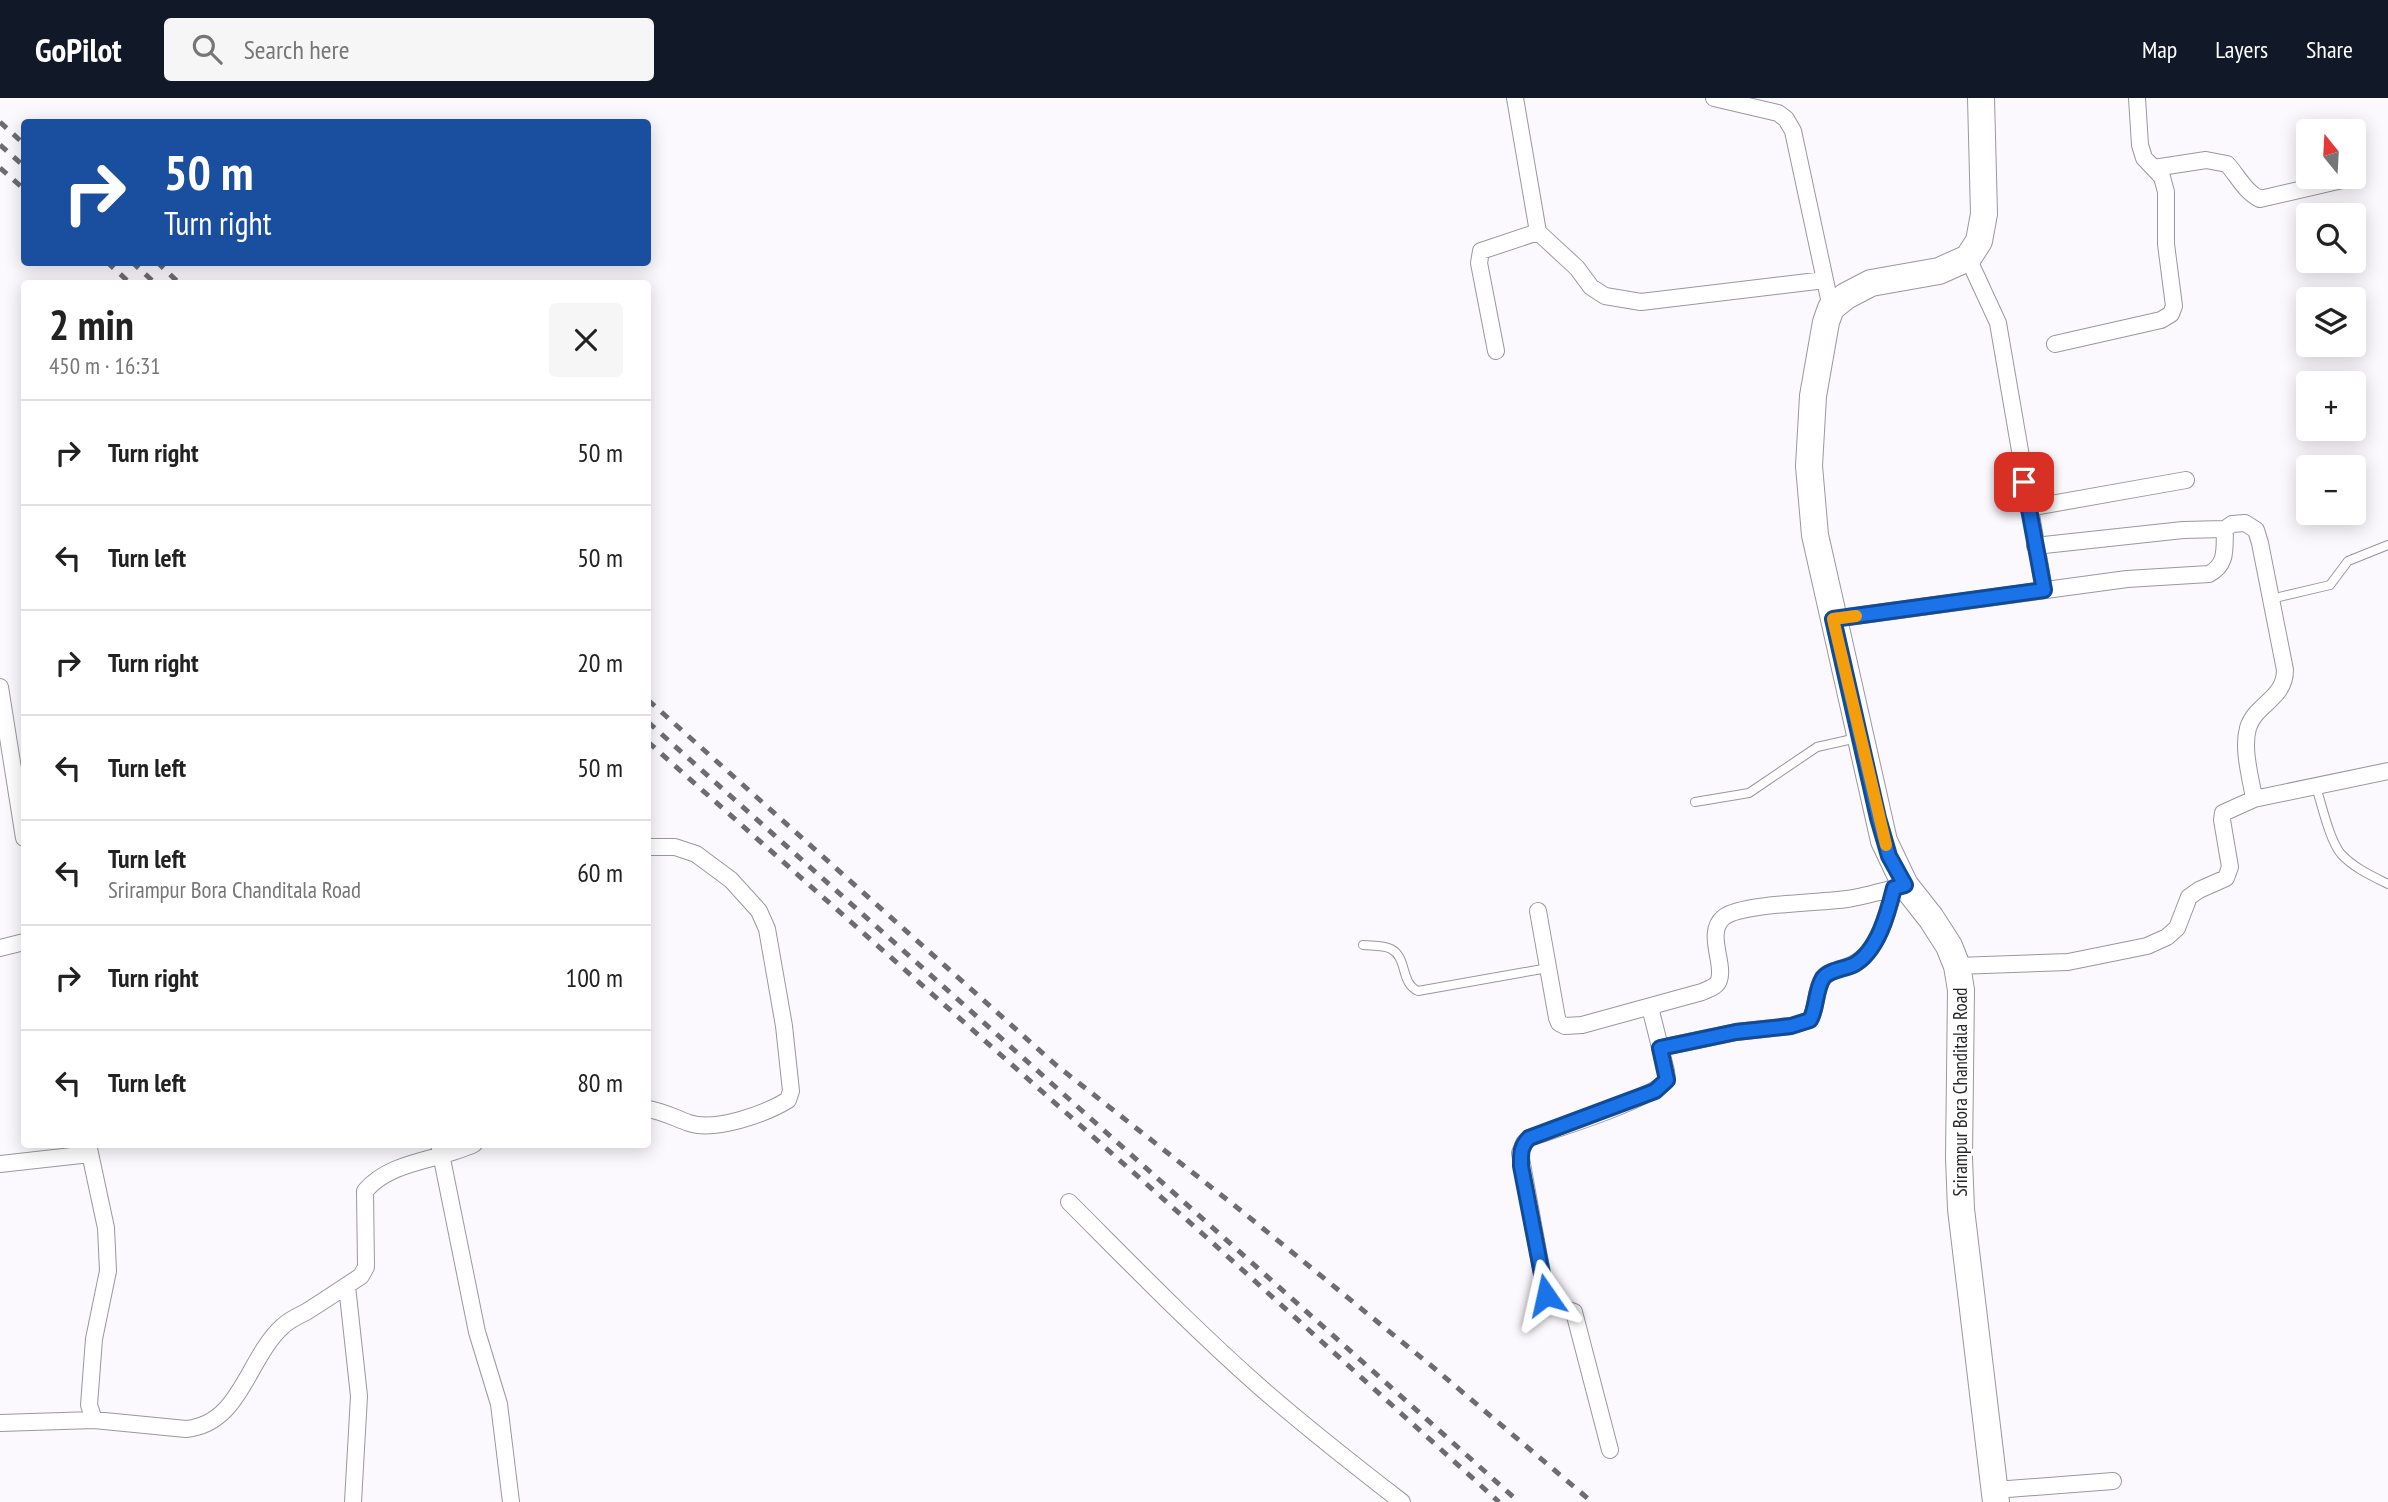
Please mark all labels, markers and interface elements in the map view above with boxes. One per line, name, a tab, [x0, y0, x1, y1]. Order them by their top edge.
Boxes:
search box	[164, 18, 654, 81]
text: GoPilot	[35, 28, 122, 71]
icon: search	[188, 30, 226, 68]
text: Search here	[244, 33, 349, 66]
text: Map	[2142, 34, 2177, 65]
text: Layers	[2215, 34, 2268, 65]
text: Share	[2306, 34, 2353, 65]
north arrow	[2296, 119, 2366, 189]
map controls	[2296, 119, 2366, 525]
text: 50 m	[164, 140, 253, 204]
icon: right	[49, 147, 140, 238]
text: Turn right	[164, 202, 272, 244]
button: search	[2296, 203, 2366, 273]
button: layers	[2296, 287, 2366, 357]
text: 2 min	[49, 297, 134, 352]
button: close	[549, 303, 623, 377]
text: 450 m · 16:31	[49, 351, 161, 380]
button: +	[2296, 371, 2366, 441]
icon: right	[49, 434, 87, 472]
text: Turn right	[108, 436, 199, 469]
text: 50 m	[577, 436, 623, 469]
pin	[1994, 452, 2054, 512]
button: −	[2296, 455, 2366, 525]
icon: arrive	[2005, 463, 2043, 501]
icon: left	[49, 539, 87, 577]
text: Turn left	[108, 541, 186, 574]
text: 50 m	[577, 541, 623, 574]
icon: right	[49, 644, 87, 682]
text: Turn right	[108, 646, 199, 679]
text: 20 m	[577, 646, 623, 679]
icon: left	[49, 749, 87, 787]
text: Turn left	[108, 751, 186, 784]
text: 50 m	[577, 751, 623, 784]
text: Turn left	[108, 842, 186, 875]
icon: left	[49, 854, 87, 892]
text: 60 m	[577, 856, 623, 889]
text: Srirampur Bora Chanditala Road	[108, 875, 361, 904]
icon: right	[49, 959, 87, 997]
text: Turn right	[108, 961, 199, 994]
text: 100 m	[565, 961, 623, 994]
street label: Srirampur Bora Chanditala Road	[1948, 987, 1972, 1197]
icon: left	[49, 1064, 87, 1102]
text: Turn left	[108, 1066, 186, 1099]
text: 80 m	[577, 1066, 623, 1099]
position arrow	[1509, 1258, 1583, 1332]

